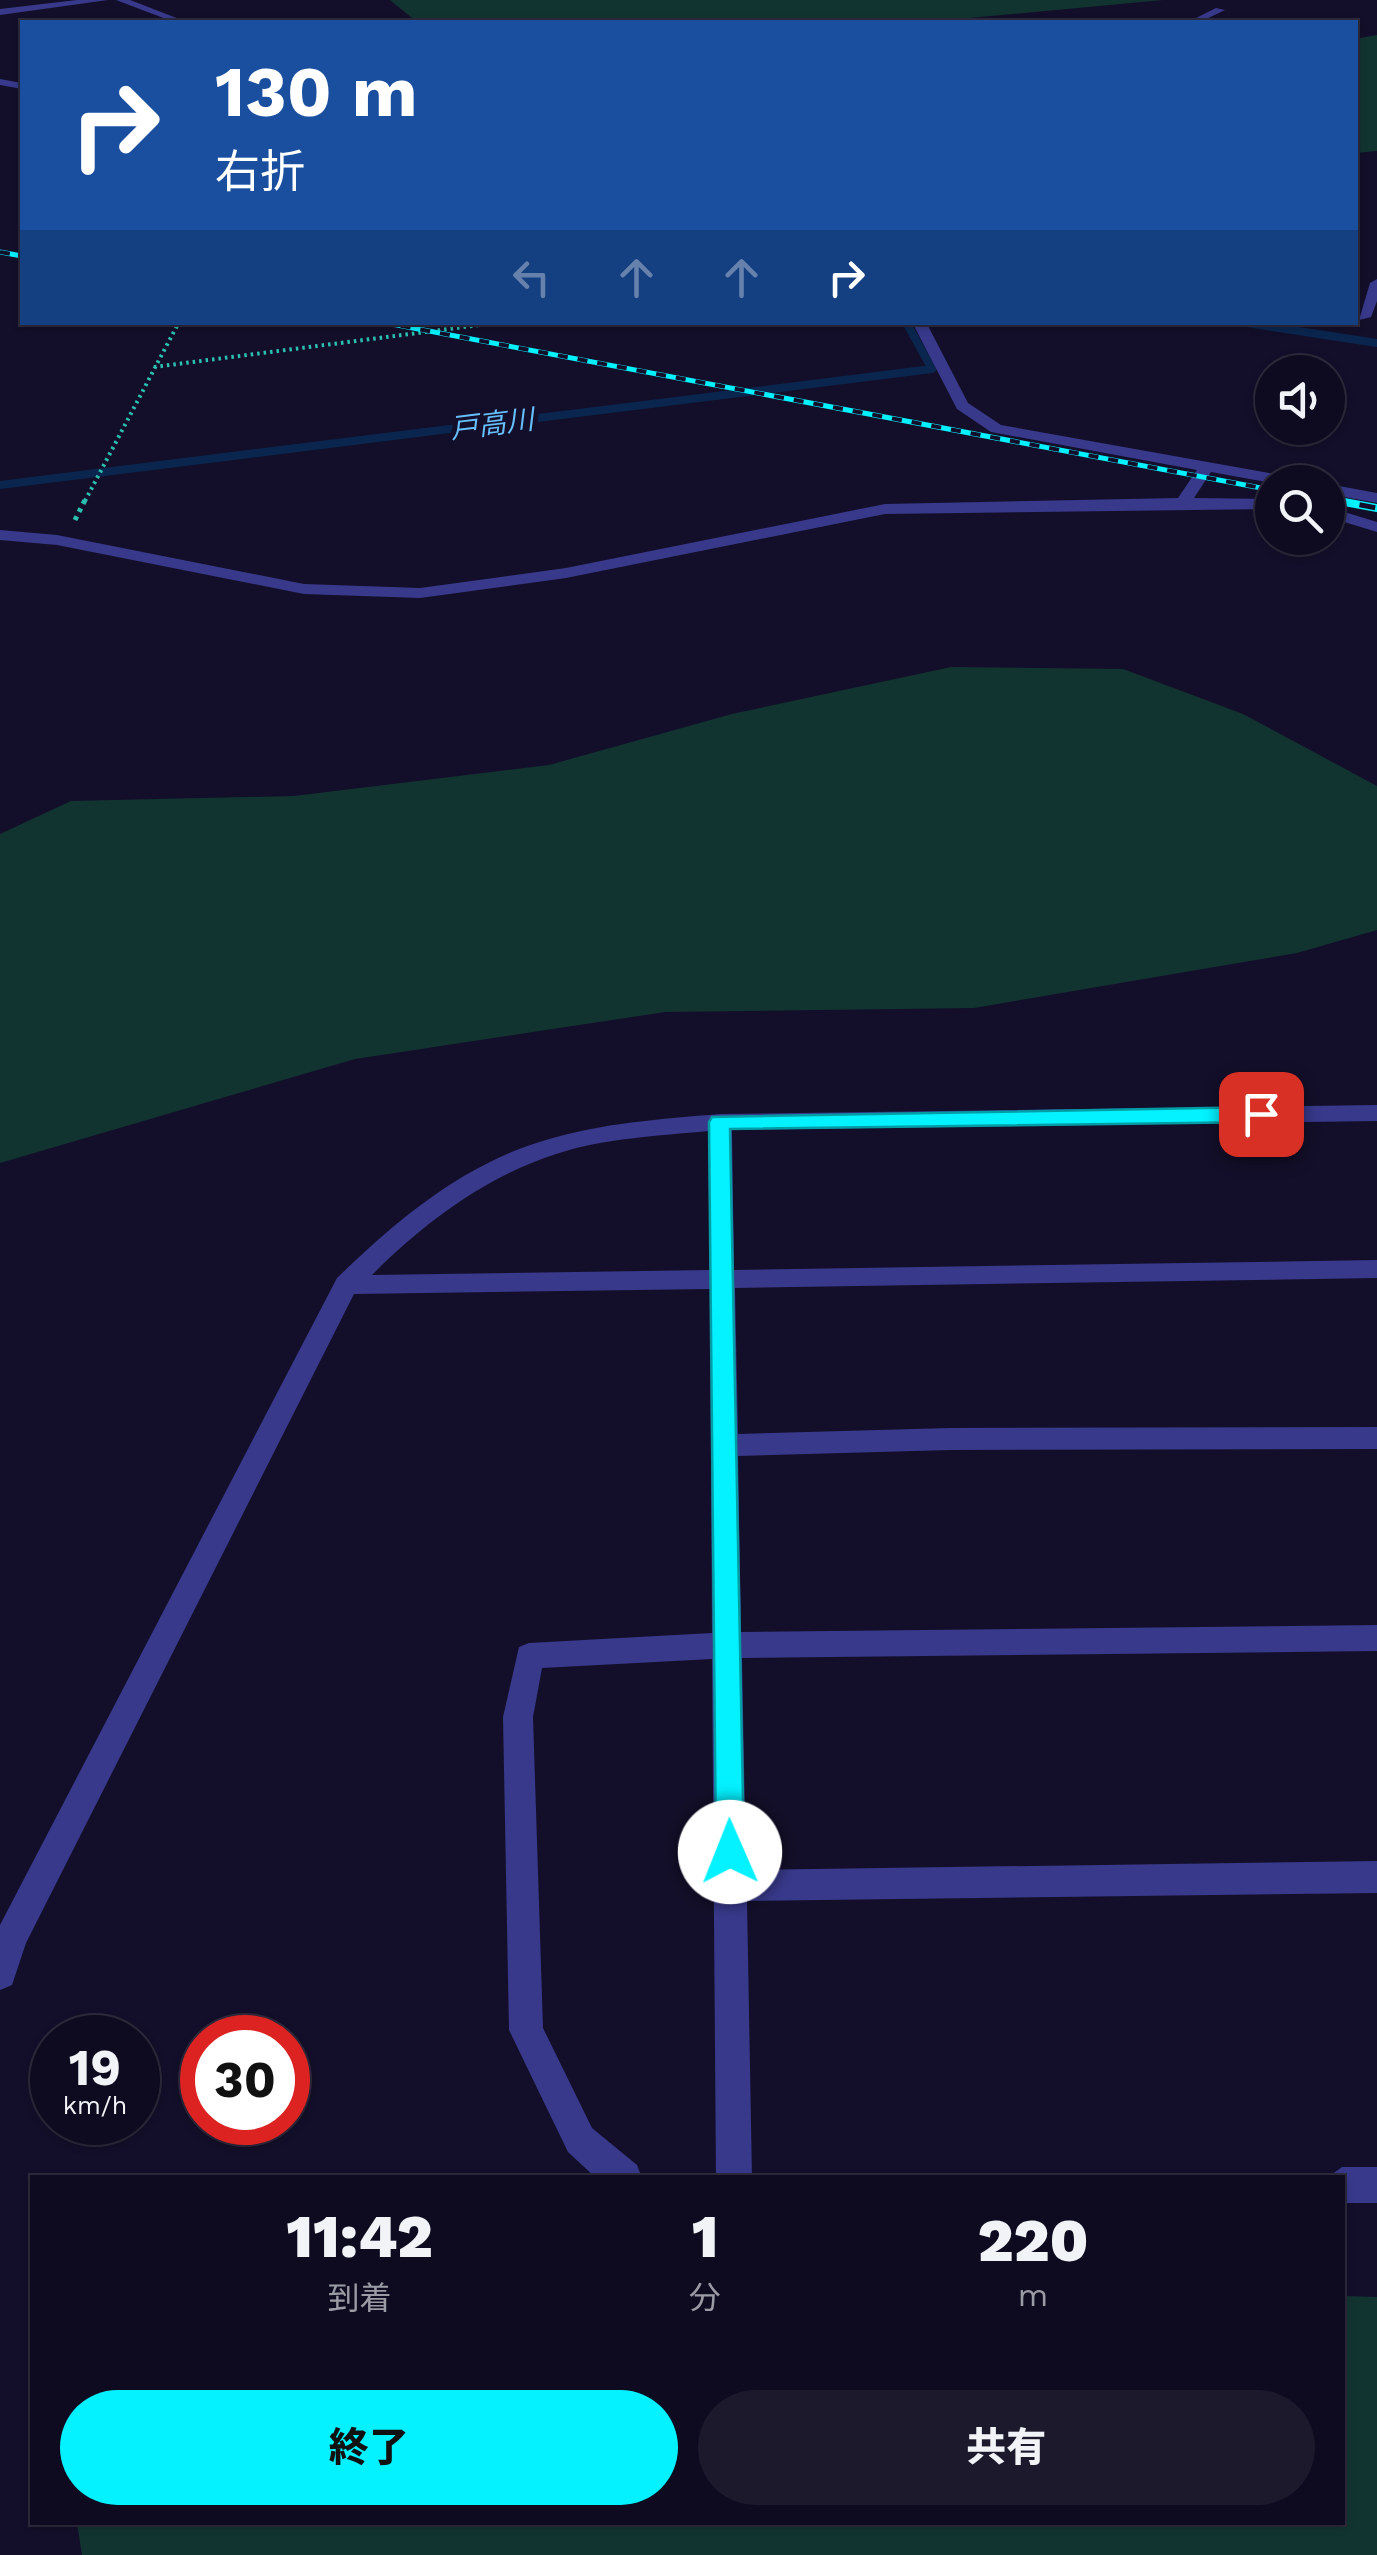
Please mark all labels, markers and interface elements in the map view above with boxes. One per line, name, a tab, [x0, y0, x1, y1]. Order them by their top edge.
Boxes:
text: 130 m	[215, 51, 418, 133]
icon: right	[50, 60, 180, 190]
text: 右折	[215, 145, 305, 198]
icon: left	[504, 250, 559, 305]
icon: ahead	[609, 250, 664, 305]
icon: ahead	[714, 250, 769, 305]
icon: right	[819, 250, 874, 305]
map controls	[1255, 355, 1345, 555]
button: sound	[1255, 355, 1345, 445]
water label: 戸高川	[448, 402, 539, 445]
button: search	[1255, 465, 1345, 555]
pin	[1219, 1072, 1304, 1157]
icon: arrive	[1234, 1087, 1289, 1142]
position arrow	[678, 1800, 782, 1904]
speed limit sign: 30	[180, 2015, 310, 2145]
text: 19	[69, 2038, 121, 2097]
text: km/h	[63, 2091, 127, 2120]
text: 11:42	[286, 2201, 433, 2272]
text: 1	[692, 2201, 718, 2272]
text: 220	[977, 2205, 1089, 2276]
text: m	[1018, 2276, 1048, 2314]
text: 到着	[328, 2279, 392, 2317]
text: 分	[689, 2279, 721, 2317]
button: 終了	[60, 2390, 678, 2505]
button: 共有	[698, 2390, 1315, 2505]

